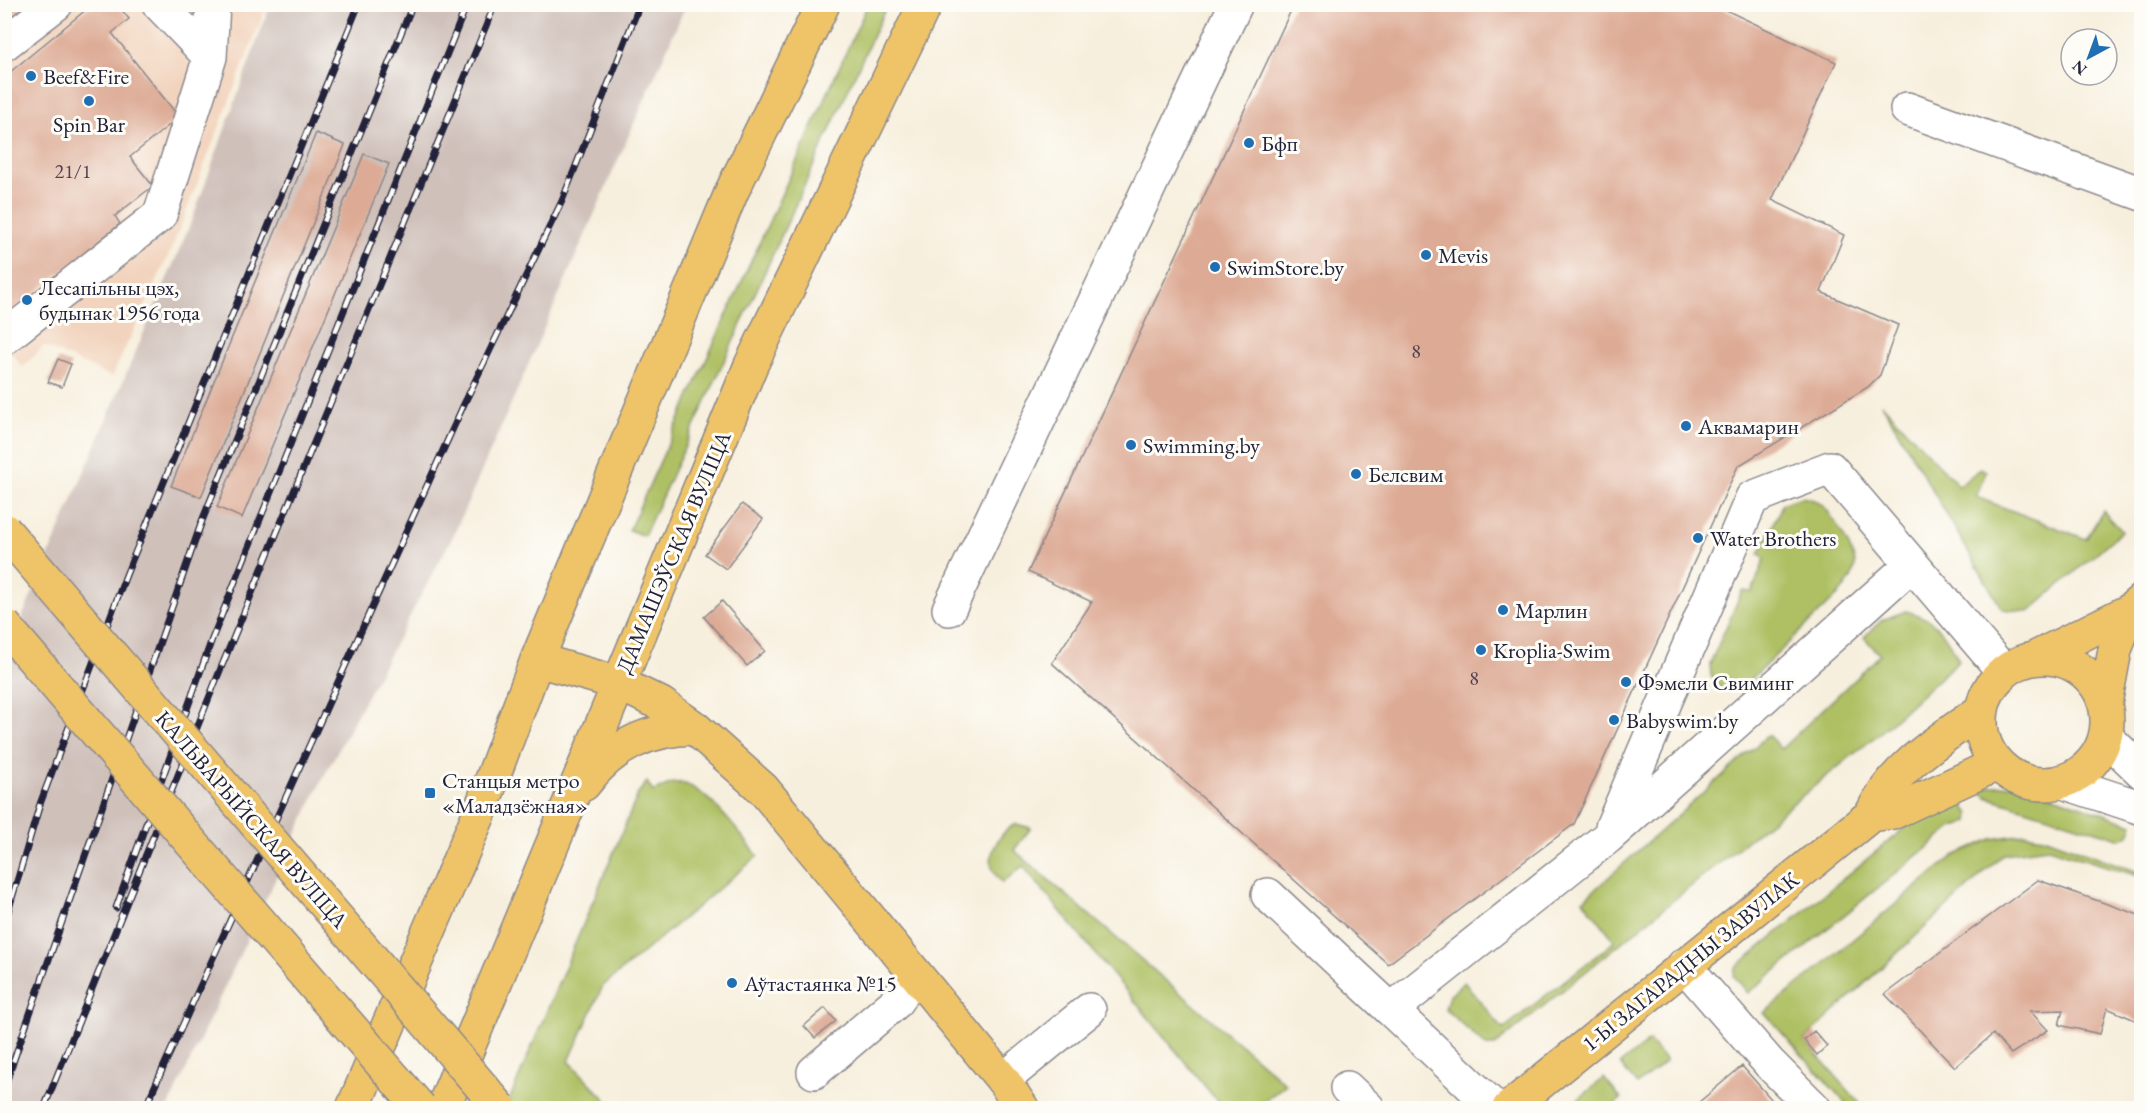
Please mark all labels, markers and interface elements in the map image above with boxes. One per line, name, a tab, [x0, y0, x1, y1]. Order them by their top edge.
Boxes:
north arrow	[2059, 27, 2119, 87]
text: N	[2068, 56, 2091, 80]
place label: Beef&Fire	[43, 62, 129, 91]
marker: Beef&Fire	[24, 69, 38, 83]
marker: Spin Bar	[82, 94, 96, 108]
place label: Spin Bar	[53, 110, 126, 139]
place label: Бфп	[1261, 129, 1298, 158]
marker: Бфп	[1242, 136, 1256, 150]
house number: 21/1	[55, 158, 91, 184]
place label: Mevis	[1438, 241, 1488, 270]
marker: Mevis	[1419, 248, 1433, 262]
place label: SwimStore.by	[1227, 253, 1345, 282]
marker: SwimStore.by	[1208, 260, 1222, 274]
place label: Лесапільны цэх, будынак 1956 года	[39, 273, 200, 327]
marker: Лесапільны цэх, будынак 1956 года	[20, 293, 34, 307]
house number: 8	[1411, 338, 1421, 364]
place label: Аквамарин	[1697, 412, 1799, 441]
marker: Аквамарин	[1679, 419, 1693, 433]
street label: ДАМАШЭЎСКАЯ ВУЛІЦА	[609, 426, 738, 678]
place label: Swimming.by	[1143, 431, 1260, 460]
marker: Swimming.by	[1124, 438, 1138, 452]
place label: Белсвим	[1368, 460, 1444, 489]
marker: Белсвим	[1349, 467, 1363, 481]
place label: Water Brothers	[1710, 524, 1836, 553]
marker: Water Brothers	[1691, 531, 1705, 545]
place label: Марлин	[1515, 596, 1588, 625]
marker: Марлин	[1496, 603, 1510, 617]
place label: Kroplia-Swim	[1493, 636, 1611, 665]
marker: Kroplia-Swim	[1474, 643, 1488, 657]
house number: 8	[1469, 665, 1479, 691]
place label: Фэмели Свиминг	[1638, 668, 1794, 697]
marker: Фэмели Свиминг	[1619, 675, 1633, 689]
street label: КАЛЬВАРЫЙСКАЯ ВУЛІЦА	[149, 704, 355, 935]
place label: Babyswim.by	[1626, 706, 1739, 735]
marker: Babyswim.by	[1607, 713, 1621, 727]
place label: Станцыя метро «Маладзёжная»	[442, 766, 588, 820]
marker: Станцыя метро «Маладзёжная»	[423, 786, 437, 800]
street label: 1-Ы ЗАГАРАДНЫ ЗАВУЛАК	[1576, 865, 1805, 1058]
place label: Аўтастаянка №15	[743, 969, 897, 998]
marker: Аўтастаянка №15	[725, 976, 739, 990]

